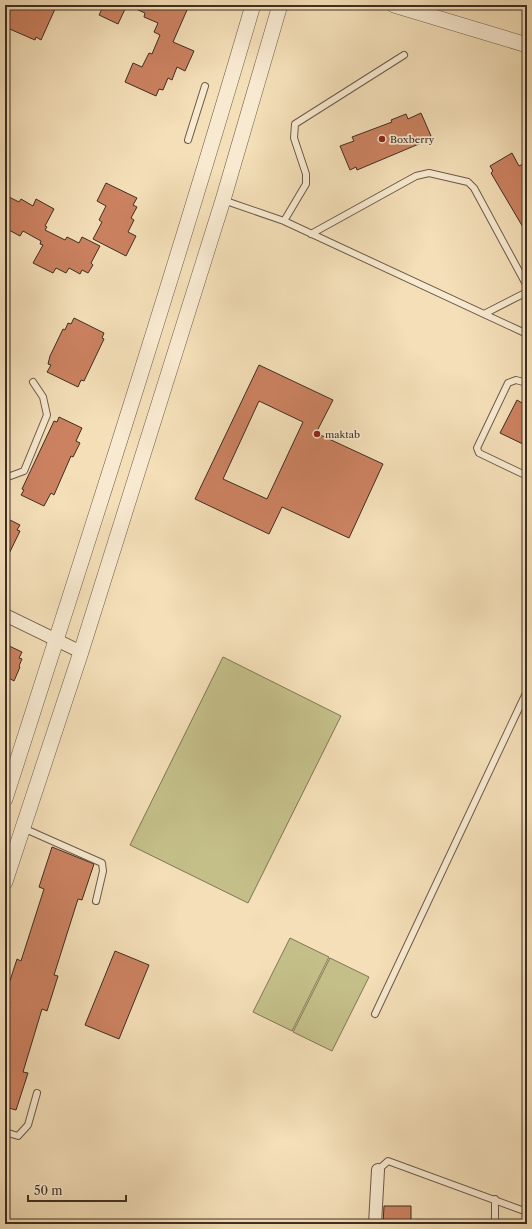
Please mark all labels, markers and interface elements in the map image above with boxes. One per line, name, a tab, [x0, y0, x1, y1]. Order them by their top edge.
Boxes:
place label: Boxberry	[390, 133, 435, 146]
marker: Boxberry	[377, 134, 387, 144]
place label: maktab	[325, 428, 360, 441]
marker: maktab	[312, 429, 322, 439]
scale bar	[28, 1177, 126, 1203]
text: 50 m	[34, 1183, 63, 1198]

